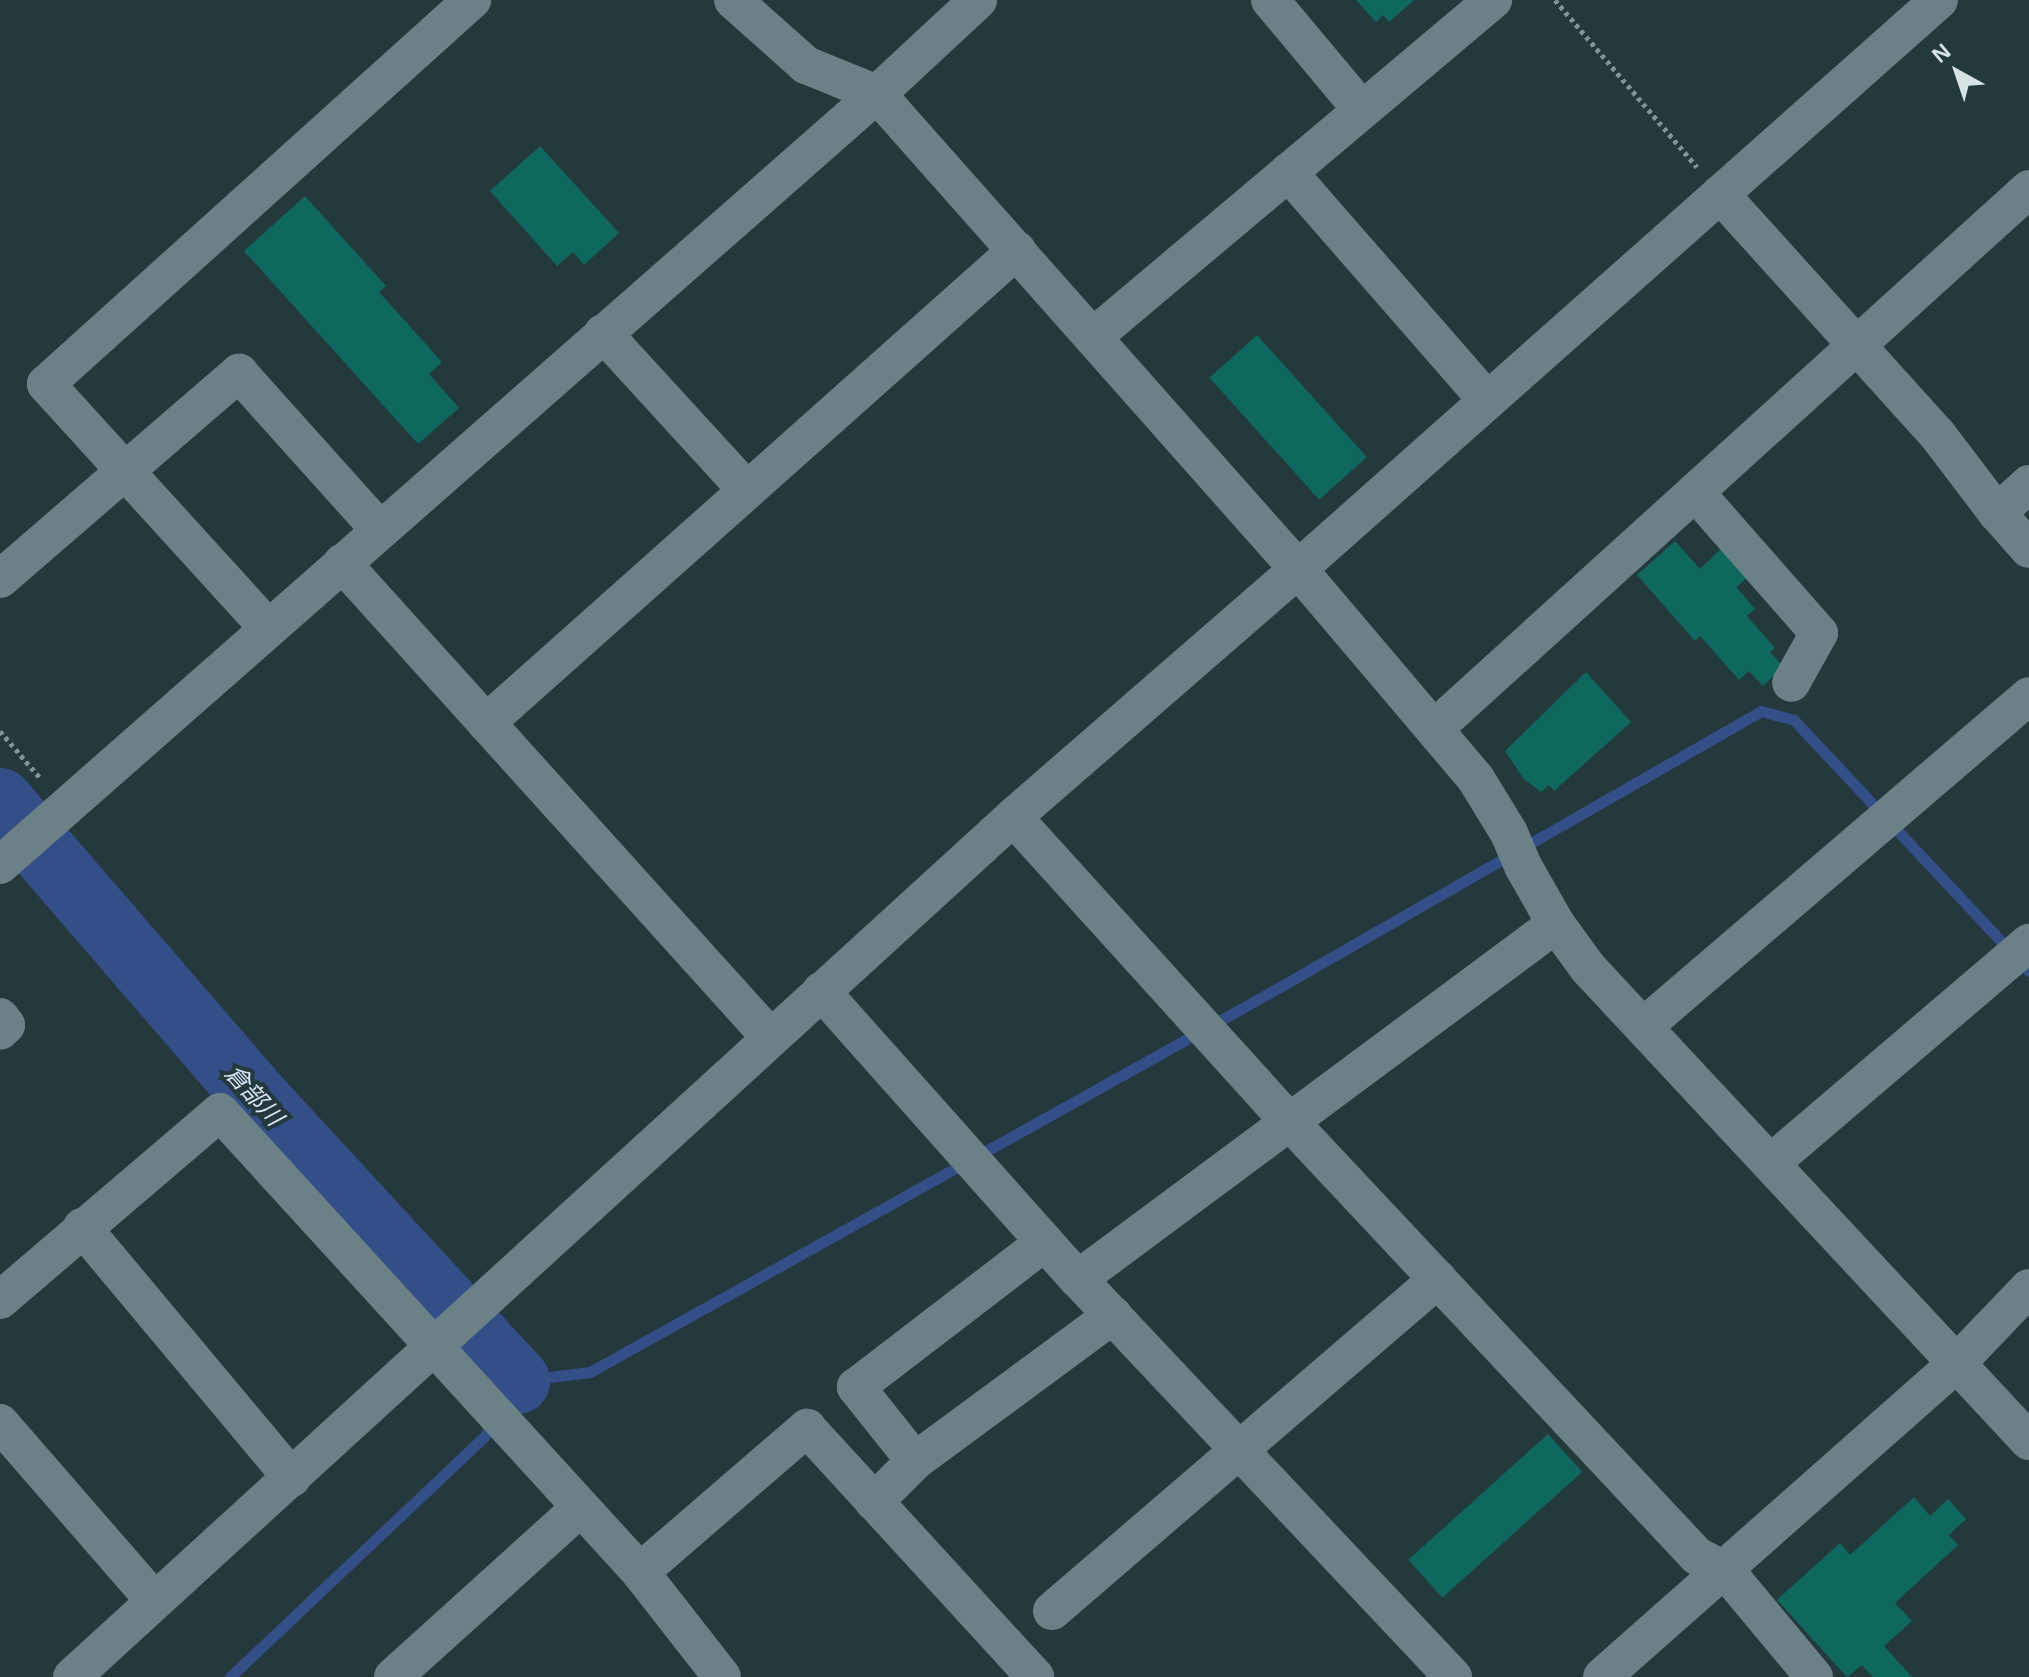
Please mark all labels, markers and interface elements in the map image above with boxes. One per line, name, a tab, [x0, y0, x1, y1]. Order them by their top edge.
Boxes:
north arrow	[1917, 32, 1997, 112]
text: N	[1927, 39, 1955, 68]
water label: 倉部川	[219, 1059, 289, 1131]

